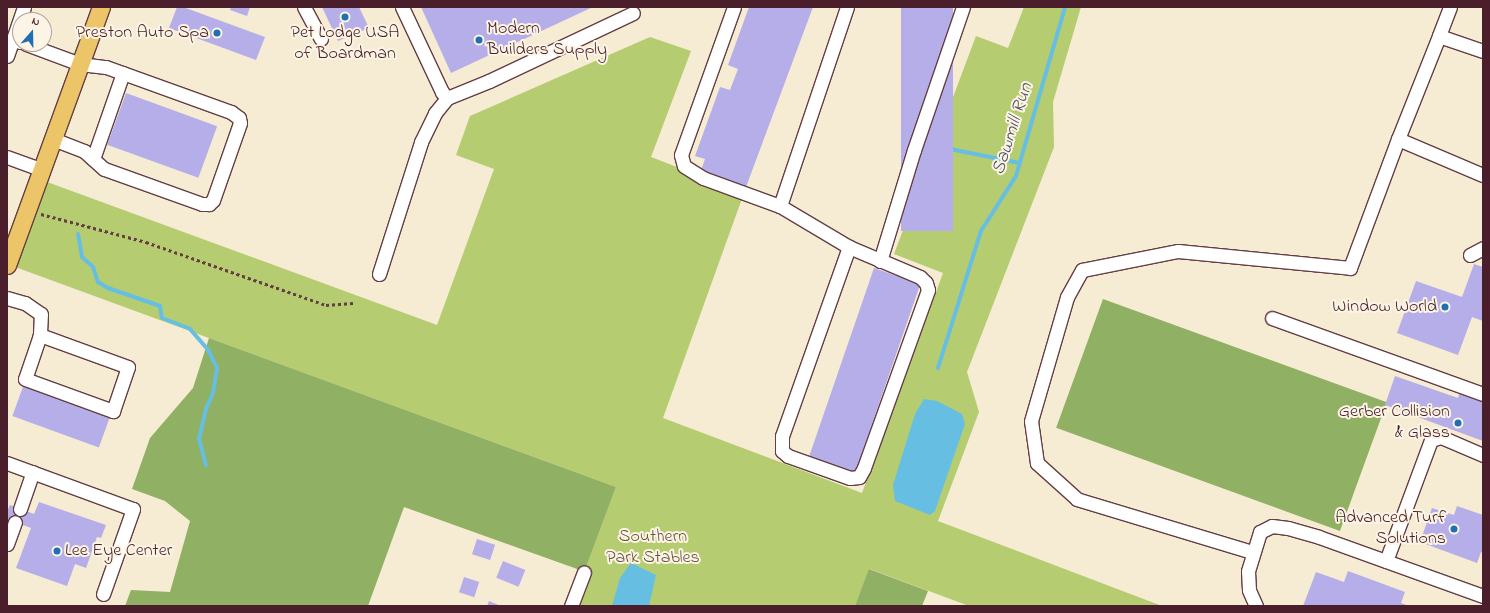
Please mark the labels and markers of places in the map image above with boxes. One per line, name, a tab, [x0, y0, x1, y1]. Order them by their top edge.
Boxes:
marker: Pet Lodge USA of Boardman	[340, 12, 350, 22]
place label: Modern Builders Supply	[487, 19, 607, 62]
place label: Preston Auto Spa	[76, 22, 209, 44]
place label: Pet Lodge USA of Boardman	[291, 23, 399, 66]
marker: Preston Auto Spa	[212, 28, 222, 38]
marker: Modern Builders Supply	[474, 35, 484, 45]
place label: Window World	[1332, 296, 1437, 318]
marker: Window World	[1440, 302, 1450, 312]
place label: Gerber Collision & Glass	[1339, 402, 1450, 444]
marker: Gerber Collision & Glass	[1453, 418, 1463, 428]
place label: Advanced Turf Solutions	[1335, 508, 1446, 550]
marker: Advanced Turf Solutions	[1449, 524, 1459, 534]
place label: Lee Eye Center	[65, 540, 172, 562]
marker: Lee Eye Center	[52, 546, 62, 556]

